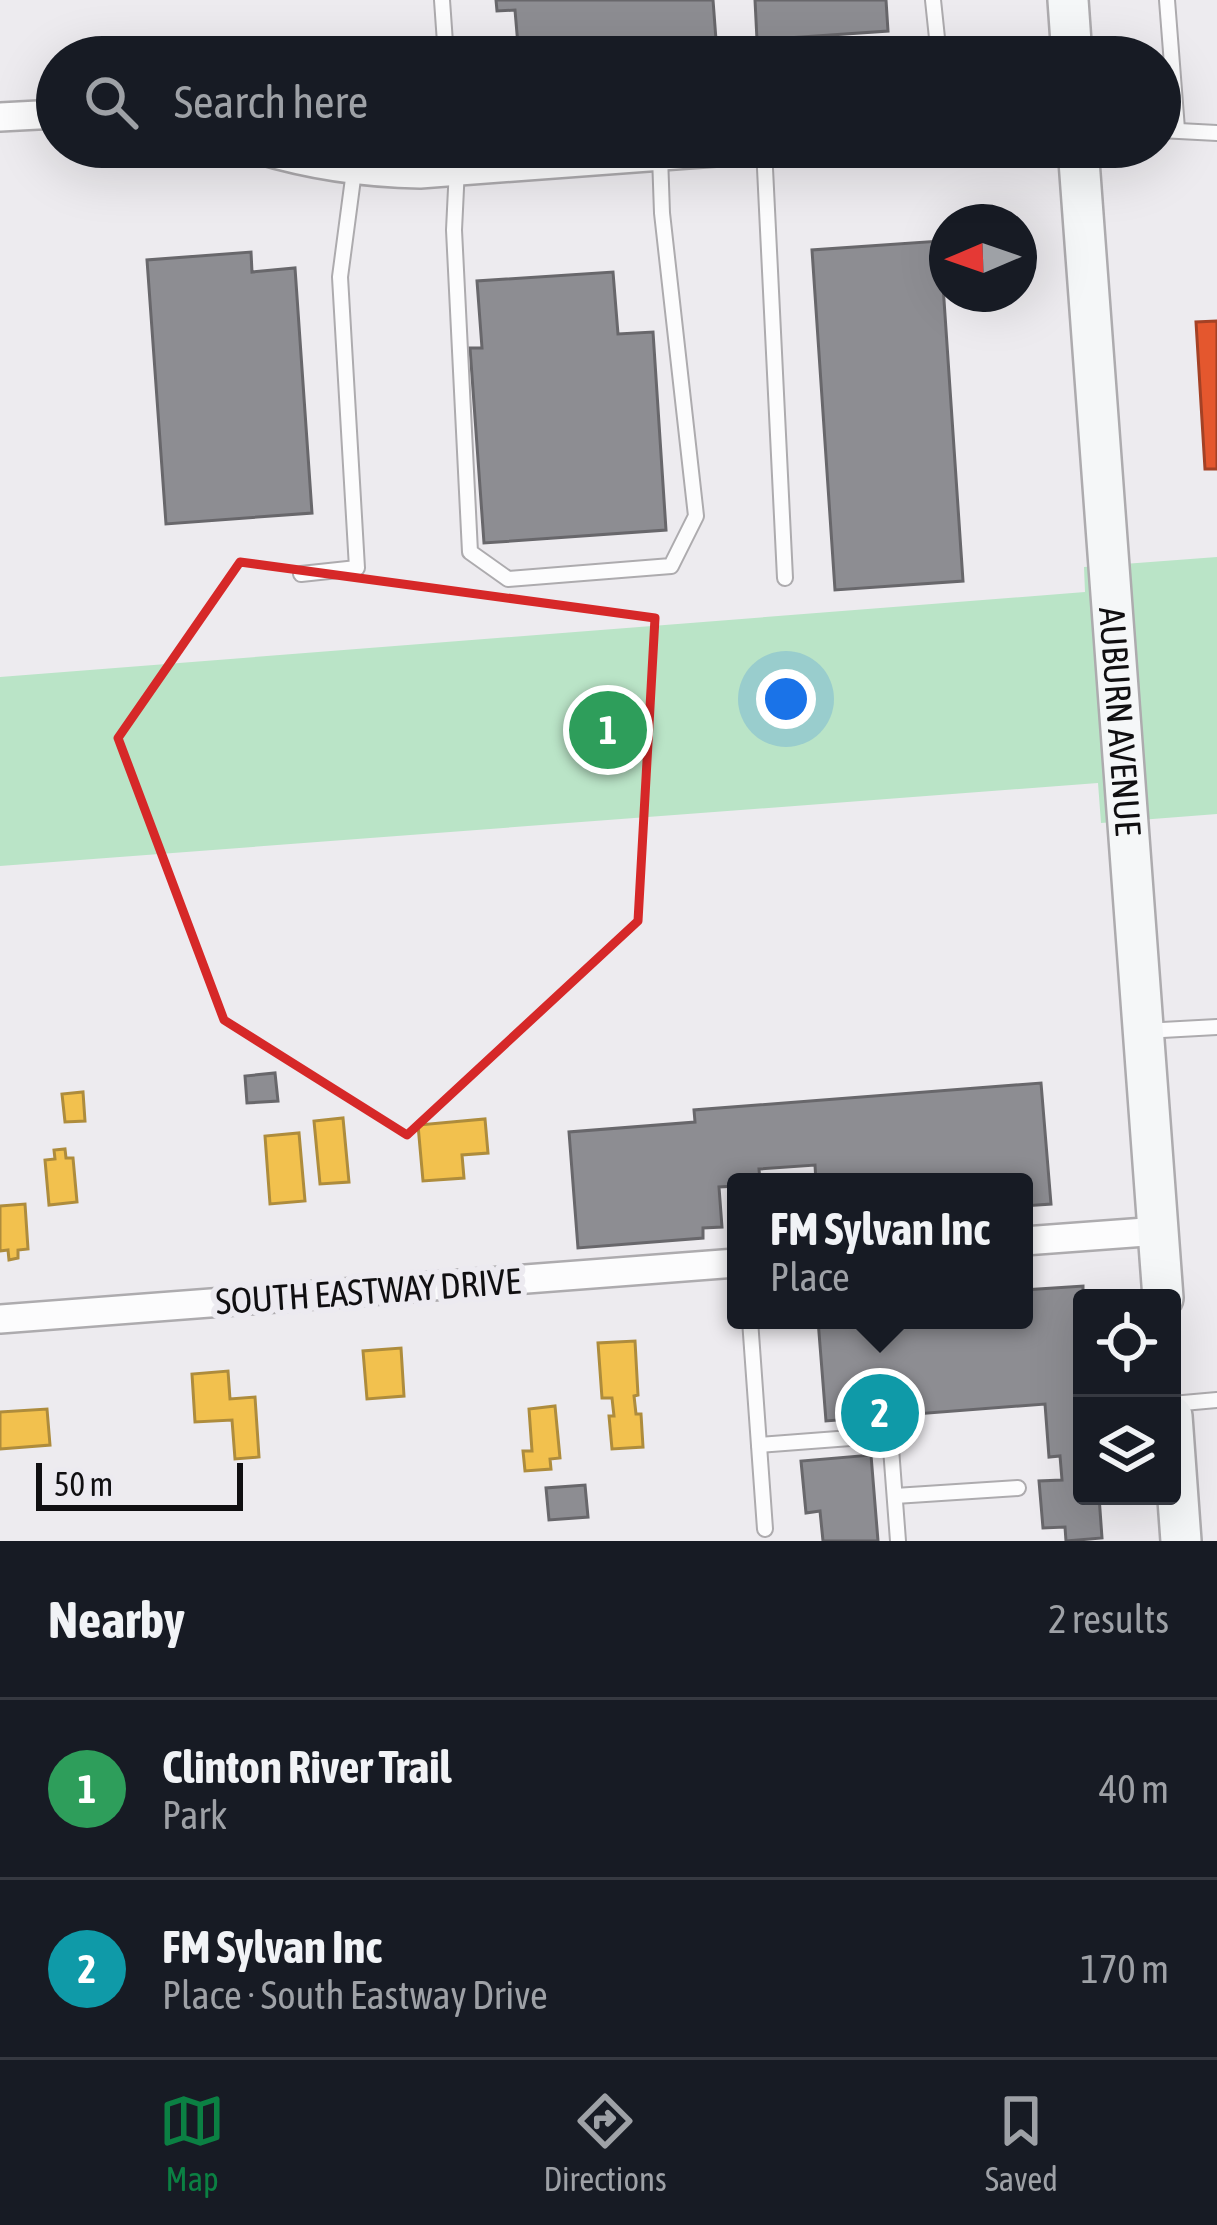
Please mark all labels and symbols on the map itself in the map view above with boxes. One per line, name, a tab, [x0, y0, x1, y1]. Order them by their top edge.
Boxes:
north arrow	[929, 204, 1037, 312]
street label: AUBURN AVENUE	[1091, 606, 1150, 837]
your location	[756, 669, 816, 729]
pin: 1	[569, 685, 647, 775]
street label: SOUTH EASTWAY DRIVE	[214, 1259, 522, 1323]
pin: 2	[841, 1368, 919, 1458]
scale bar	[36, 1457, 243, 1510]

